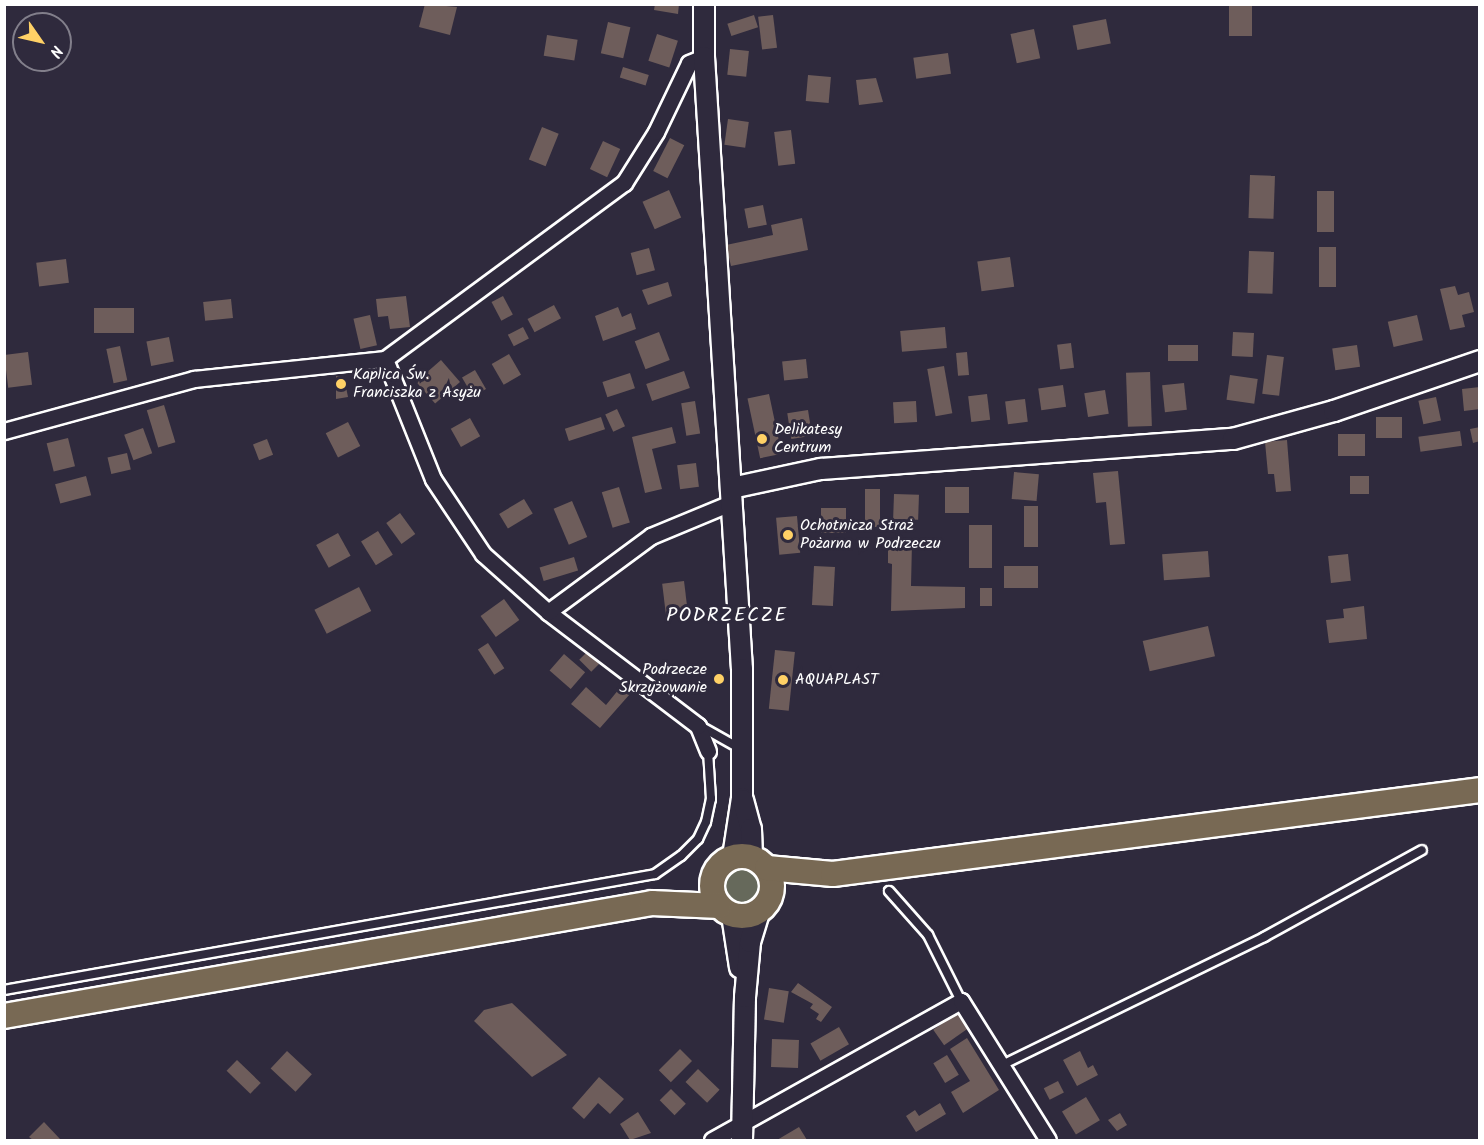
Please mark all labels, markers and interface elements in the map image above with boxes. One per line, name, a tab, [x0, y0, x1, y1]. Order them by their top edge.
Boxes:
north arrow	[12, 12, 72, 72]
text: N	[42, 40, 69, 62]
place label: Kaplica Św. Franciszka z Asyżu	[353, 365, 481, 403]
marker: Kaplica Św. Franciszka z Asyżu	[334, 377, 348, 391]
place label: Delikatesy Centrum	[774, 420, 842, 458]
marker: Delikatesy Centrum	[755, 432, 769, 446]
place label: Ochotnicza Straż Pożarna w Podrzeczu	[800, 516, 941, 554]
marker: Ochotnicza Straż Pożarna w Podrzeczu	[781, 528, 795, 542]
district label: PODRZECZE	[666, 604, 788, 628]
place label: Podrzecze Skrzyżowanie	[619, 660, 707, 698]
place label: AQUAPLAST	[795, 670, 878, 690]
marker: Podrzecze Skrzyżowanie	[712, 672, 726, 686]
marker: AQUAPLAST	[776, 673, 790, 687]

